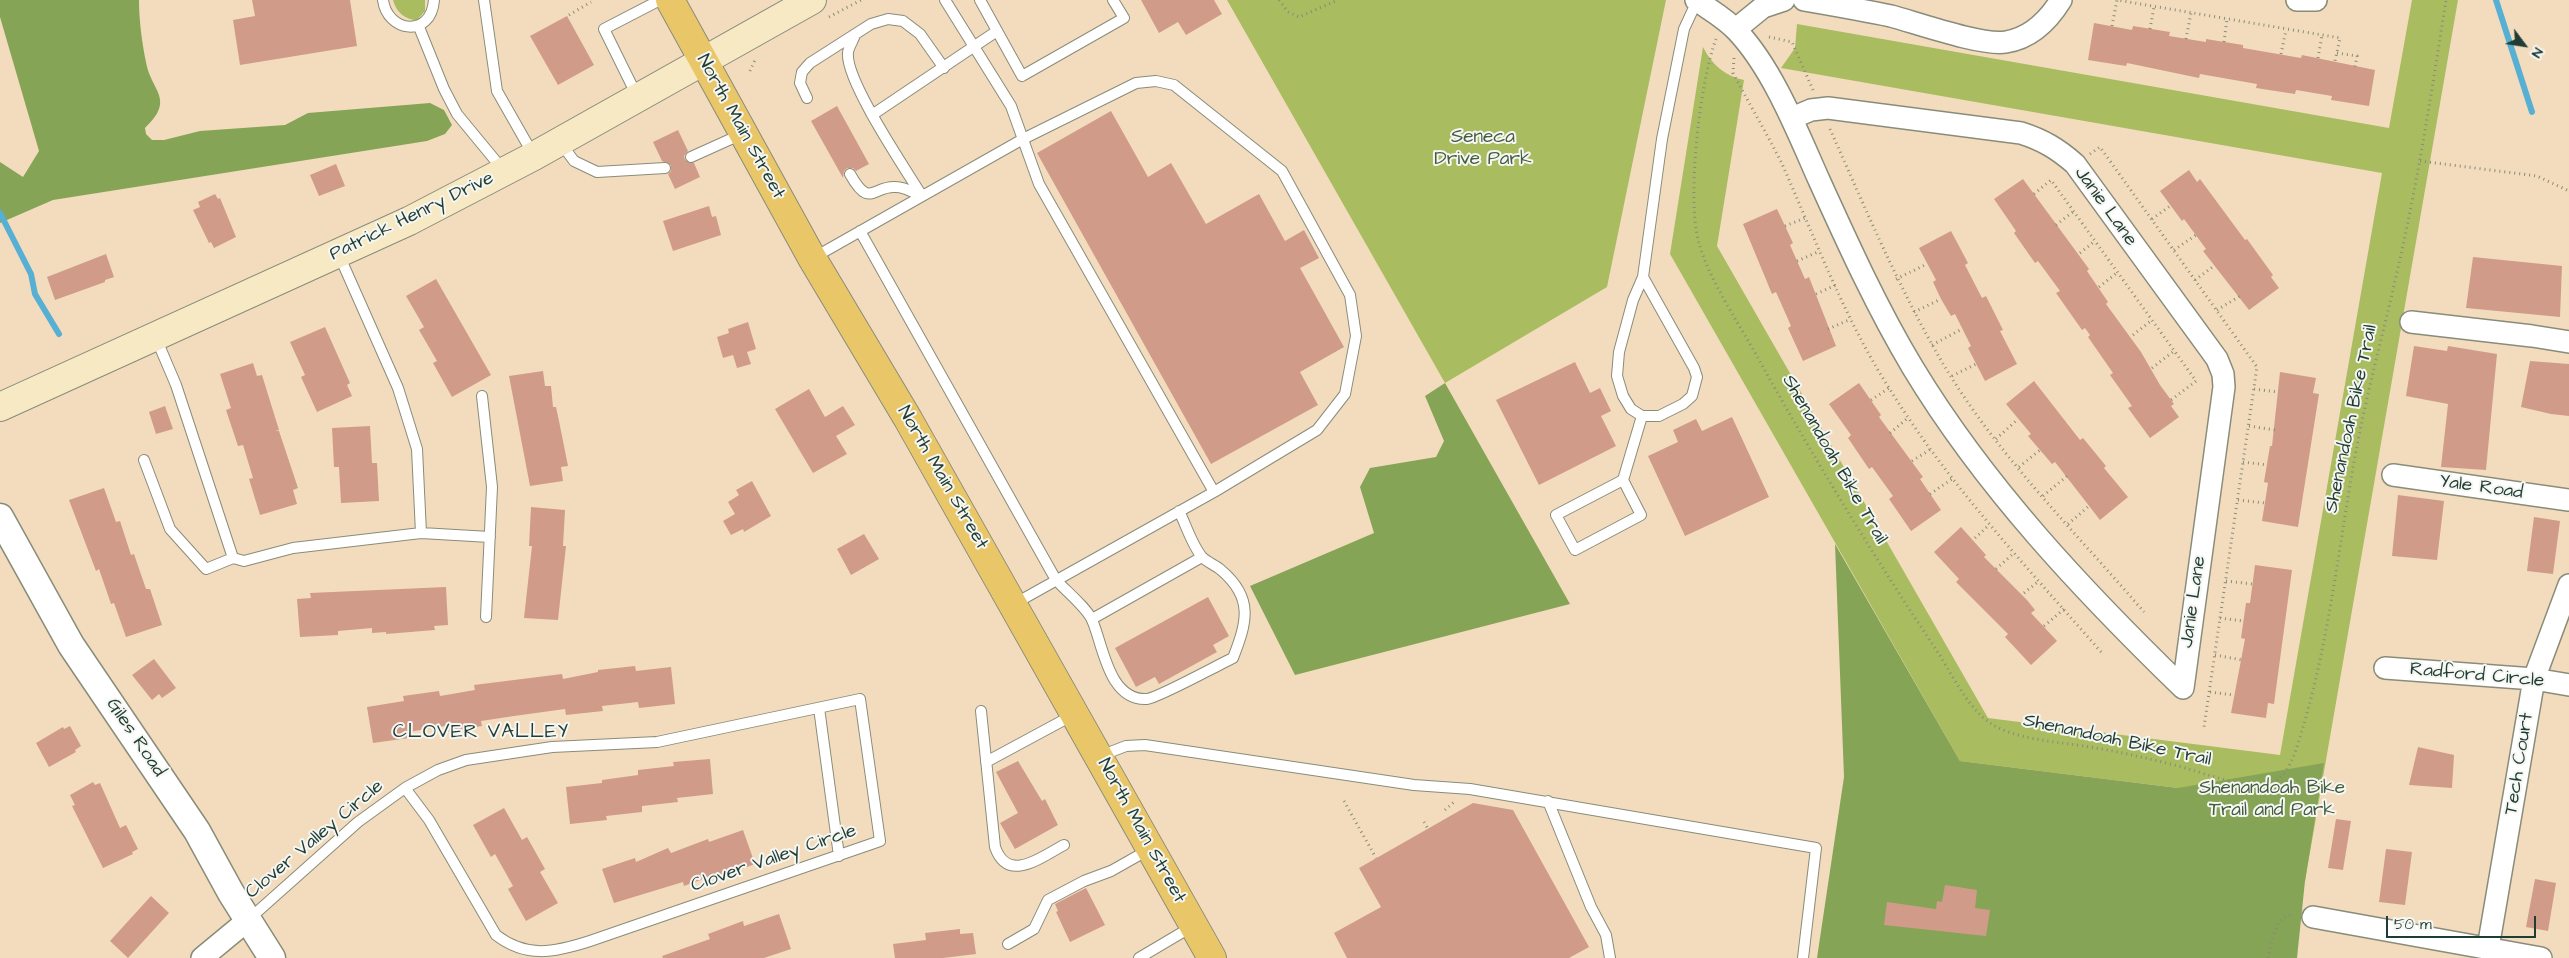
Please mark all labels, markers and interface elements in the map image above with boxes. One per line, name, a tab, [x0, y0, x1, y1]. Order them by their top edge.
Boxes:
north arrow	[2499, 20, 2549, 70]
text: N	[2526, 44, 2548, 62]
street label: North Main Street	[691, 51, 789, 203]
park label: Seneca Drive Park	[1434, 127, 1532, 171]
street label: Janie Lane	[2069, 163, 2141, 251]
street label: Patrick Henry Drive	[326, 167, 498, 267]
street label: Shenandoah Bike Trail	[2321, 323, 2383, 515]
street label: Shenandoah Bike Trail	[1776, 371, 1892, 549]
street label: North Main Street	[892, 402, 992, 554]
street label: Yale Road	[2438, 471, 2524, 505]
street label: Janie Lane	[2176, 555, 2212, 649]
street label: Radford Circle	[2409, 659, 2545, 693]
street label: Giles Road	[100, 694, 170, 782]
street label: Shenandoah Bike Trail	[2021, 710, 2213, 772]
street label: Tech Court	[2501, 711, 2539, 817]
district label: CLOVER VALLEY	[391, 721, 571, 745]
street label: North Main Street	[1092, 755, 1190, 907]
street label: Clover Valley Circle	[241, 776, 389, 904]
park label: Shenandoah Bike Trail and Park	[2199, 778, 2345, 822]
street label: Clover Valley Circle	[688, 820, 860, 898]
scale bar	[2389, 906, 2539, 938]
text: 50 m	[2394, 914, 2432, 935]

